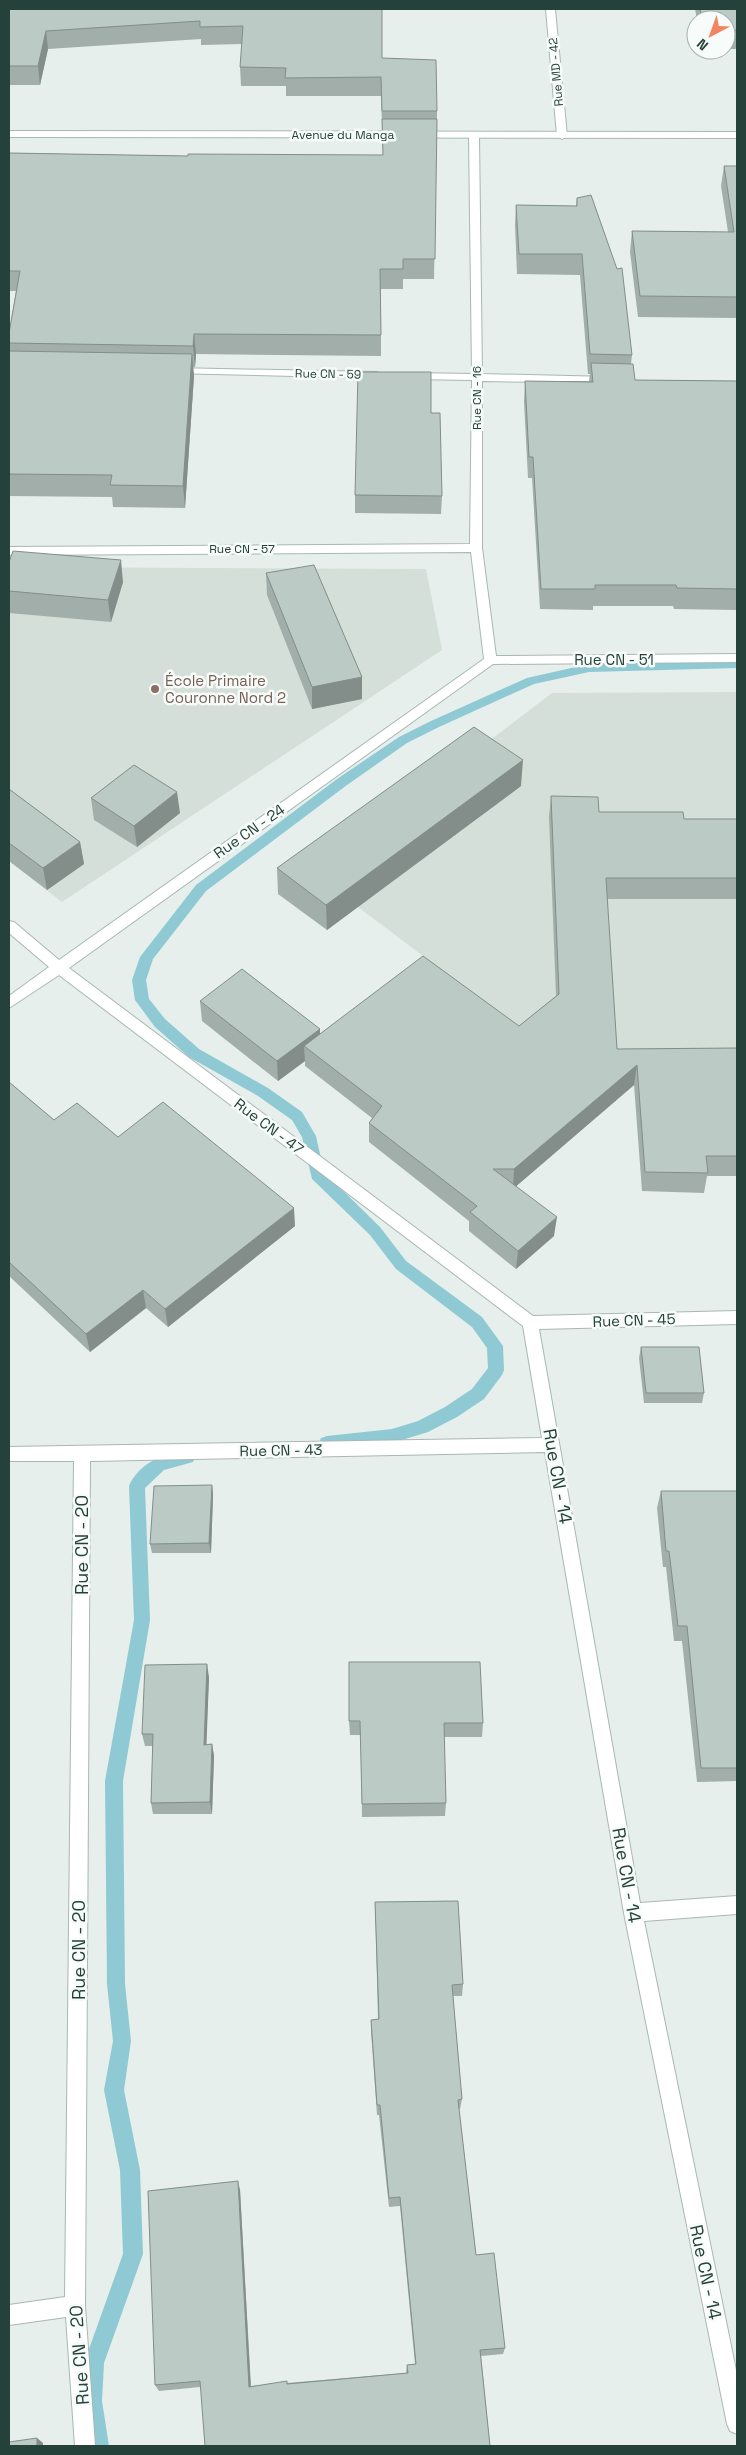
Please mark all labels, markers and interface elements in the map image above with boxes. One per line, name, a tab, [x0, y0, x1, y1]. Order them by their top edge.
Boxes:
north arrow	[686, 10, 736, 60]
text: N	[693, 35, 712, 55]
street label: Rue MD - 42	[545, 37, 567, 107]
street label: Avenue du Manga	[292, 127, 395, 143]
street label: Rue CN - 59	[295, 365, 361, 383]
street label: Rue CN - 16	[469, 366, 485, 430]
street label: Rue CN - 57	[209, 541, 275, 557]
street label: Rue CN - 51	[574, 650, 654, 669]
place label: École Primaire Couronne Nord 2	[165, 671, 286, 707]
marker: École Primaire Couronne Nord 2	[149, 683, 161, 695]
street label: Rue CN - 24	[210, 800, 288, 862]
street label: Rue CN - 47	[231, 1094, 307, 1158]
street label: Rue CN - 45	[592, 1309, 676, 1331]
street label: Rue CN - 14	[538, 1427, 578, 1525]
street label: Rue CN - 43	[239, 1440, 323, 1460]
street label: Rue CN - 20	[70, 1495, 93, 1595]
street label: Rue CN - 14	[607, 1826, 647, 1924]
street label: Rue CN - 20	[67, 1900, 90, 2000]
street label: Rue CN - 14	[685, 2222, 727, 2322]
street label: Rue CN - 20	[64, 2304, 94, 2406]

